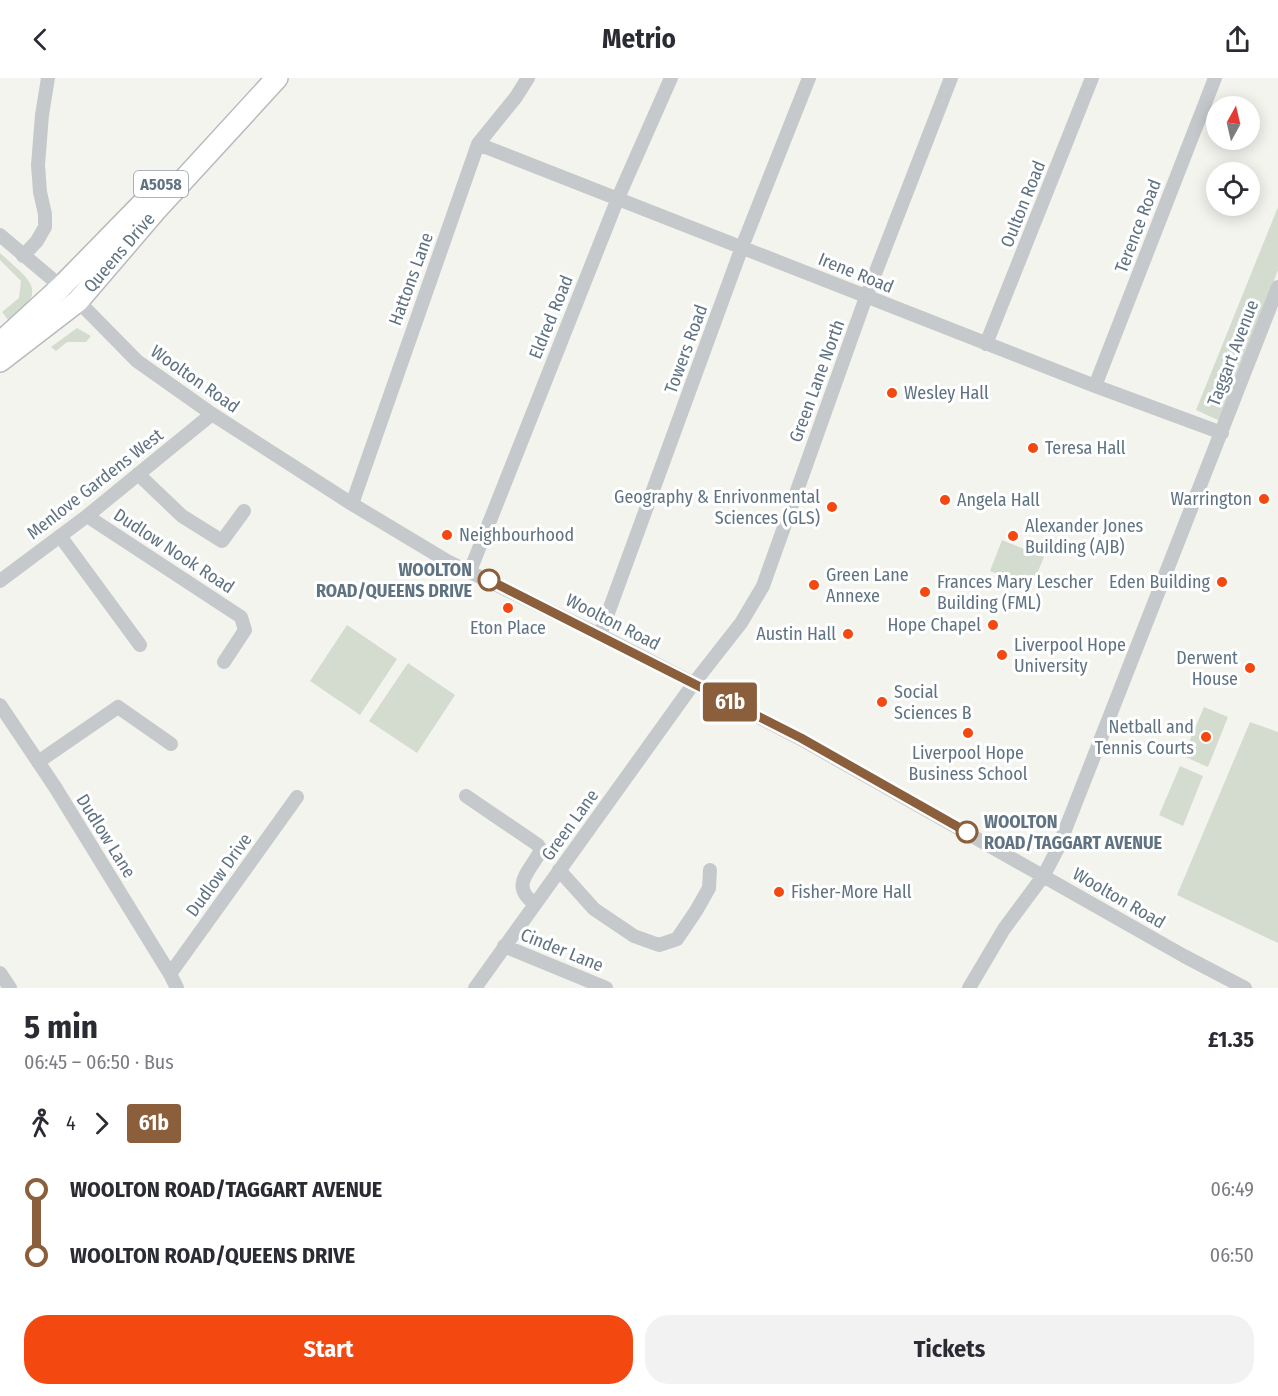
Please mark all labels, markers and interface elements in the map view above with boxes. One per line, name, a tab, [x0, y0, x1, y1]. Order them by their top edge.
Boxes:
icon: back	[24, 23, 57, 56]
text: Metrio	[602, 23, 676, 55]
icon: share	[1221, 23, 1254, 56]
north arrow	[1206, 96, 1260, 150]
map controls	[1206, 96, 1260, 216]
street label: Oulton Road	[996, 157, 1050, 251]
button: locate	[1206, 162, 1260, 216]
road number: A5058	[134, 171, 188, 197]
street label: Terence Road	[1110, 176, 1166, 276]
street label: Queens Drive	[79, 208, 160, 297]
street label: Hattons Lane	[384, 229, 438, 328]
street label: Irene Road	[815, 248, 897, 298]
street label: Eldred Road	[524, 272, 578, 362]
street label: Taggart Avenue	[1203, 297, 1263, 409]
street label: Towers Road	[660, 302, 712, 396]
street label: Green Lane North	[785, 317, 849, 445]
street label: Woolton Road	[146, 340, 244, 418]
place label: Wesley Hall	[904, 382, 989, 404]
marker: Wesley Hall	[885, 386, 899, 400]
street label: Menlove Gardens West	[22, 424, 168, 544]
place label: Teresa Hall	[1045, 437, 1126, 459]
marker: Teresa Hall	[1026, 441, 1040, 455]
place label: Geography & Enrivonmental Sciences (GLS)	[614, 486, 820, 529]
place label: Warrington	[1171, 488, 1252, 510]
place label: Angela Hall	[957, 489, 1040, 511]
marker: Warrington	[1257, 492, 1271, 506]
marker: Angela Hall	[938, 493, 952, 507]
marker: Geography & Enrivonmental Sciences (GLS)	[825, 500, 839, 514]
street label: Dudlow Nook Road	[110, 504, 238, 598]
place label: Alexander Jones Building (AJB)	[1025, 515, 1144, 558]
place label: Neighbourhood	[459, 524, 574, 546]
marker: Neighbourhood	[440, 528, 454, 542]
marker: Alexander Jones Building (AJB)	[1006, 529, 1020, 543]
place label: WOOLTON ROAD/QUEENS DRIVE	[316, 559, 472, 602]
place label: Green Lane Annexe	[826, 564, 909, 607]
marker: WOOLTON ROAD/QUEENS DRIVE	[478, 569, 500, 591]
place label: Frances Mary Lescher Building (FML)	[937, 571, 1094, 614]
place label: Eden Building	[1109, 571, 1211, 593]
marker: Eden Building	[1215, 575, 1229, 589]
marker: Green Lane Annexe	[807, 578, 821, 592]
marker: Frances Mary Lescher Building (FML)	[918, 585, 932, 599]
street label: Woolton Road	[562, 589, 664, 655]
marker: Eton Place	[501, 601, 515, 615]
place label: Hope Chapel	[887, 614, 981, 636]
place label: Eton Place	[470, 617, 546, 639]
marker: Hope Chapel	[986, 618, 1000, 632]
place label: Austin Hall	[756, 623, 836, 645]
marker: Austin Hall	[841, 627, 855, 641]
place label: Liverpool Hope University	[1014, 634, 1126, 677]
place label: Derwent House	[1176, 647, 1238, 690]
marker: Liverpool Hope University	[995, 648, 1009, 662]
marker: Derwent House	[1243, 661, 1257, 675]
place label: Social Sciences B	[894, 681, 972, 724]
line badge: 61b	[696, 682, 765, 722]
text: 61b	[715, 689, 745, 715]
marker: Social Sciences B	[875, 695, 889, 709]
place label: Netball and Tennis Courts	[1095, 716, 1194, 759]
marker: Liverpool Hope Business School	[961, 726, 975, 740]
marker: Netball and Tennis Courts	[1199, 730, 1213, 744]
place label: Liverpool Hope Business School	[908, 742, 1028, 785]
street label: Green Lane	[537, 785, 603, 865]
street label: Dudlow Lane	[72, 790, 140, 882]
place label: WOOLTON ROAD/TAGGART AVENUE	[984, 811, 1163, 854]
marker: WOOLTON ROAD/TAGGART AVENUE	[956, 821, 978, 843]
street label: Dudlow Drive	[181, 829, 257, 921]
street label: Woolton Road	[1069, 863, 1169, 933]
place label: Fisher-More Hall	[791, 881, 912, 903]
marker: Fisher-More Hall	[772, 885, 786, 899]
street label: Cinder Lane	[517, 923, 607, 977]
text: 5 min	[24, 1007, 98, 1047]
text: £1.35	[1208, 1026, 1254, 1053]
text: 06:45 – 06:50 · Bus	[24, 1050, 174, 1074]
icon: walk	[24, 1107, 57, 1140]
icon: forward	[85, 1107, 118, 1140]
text: 61b	[139, 1110, 169, 1136]
text: 4	[66, 1111, 76, 1135]
text: WOOLTON ROAD/TAGGART AVENUE	[70, 1176, 382, 1203]
text: 06:49	[1210, 1177, 1254, 1201]
text: WOOLTON ROAD/QUEENS DRIVE	[70, 1242, 355, 1269]
text: 06:50	[1210, 1243, 1254, 1267]
button: Start	[24, 1315, 633, 1384]
button: Tickets	[645, 1315, 1254, 1384]

